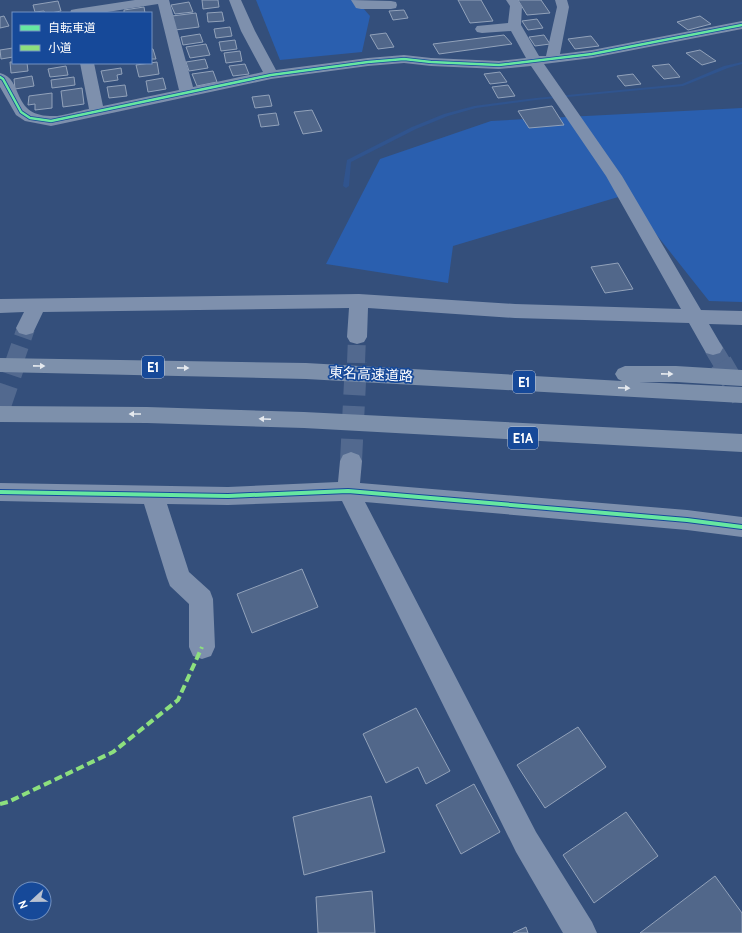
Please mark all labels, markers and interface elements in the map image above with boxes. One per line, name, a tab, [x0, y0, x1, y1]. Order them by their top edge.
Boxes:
legend	[12, 12, 152, 64]
text: 自転車道	[48, 20, 96, 35]
text: 小道	[48, 40, 72, 55]
road number: E1	[142, 356, 164, 378]
one-way arrow	[33, 363, 46, 369]
street label: 東名高速道路	[329, 363, 413, 385]
one-way arrow	[177, 365, 190, 371]
road number: E1	[513, 371, 535, 393]
one-way arrow	[661, 371, 674, 377]
one-way arrow	[618, 384, 631, 391]
one-way arrow	[129, 411, 141, 418]
one-way arrow	[259, 415, 271, 422]
road number: E1A	[508, 427, 538, 449]
north arrow	[12, 881, 52, 921]
text: N	[15, 899, 31, 911]

